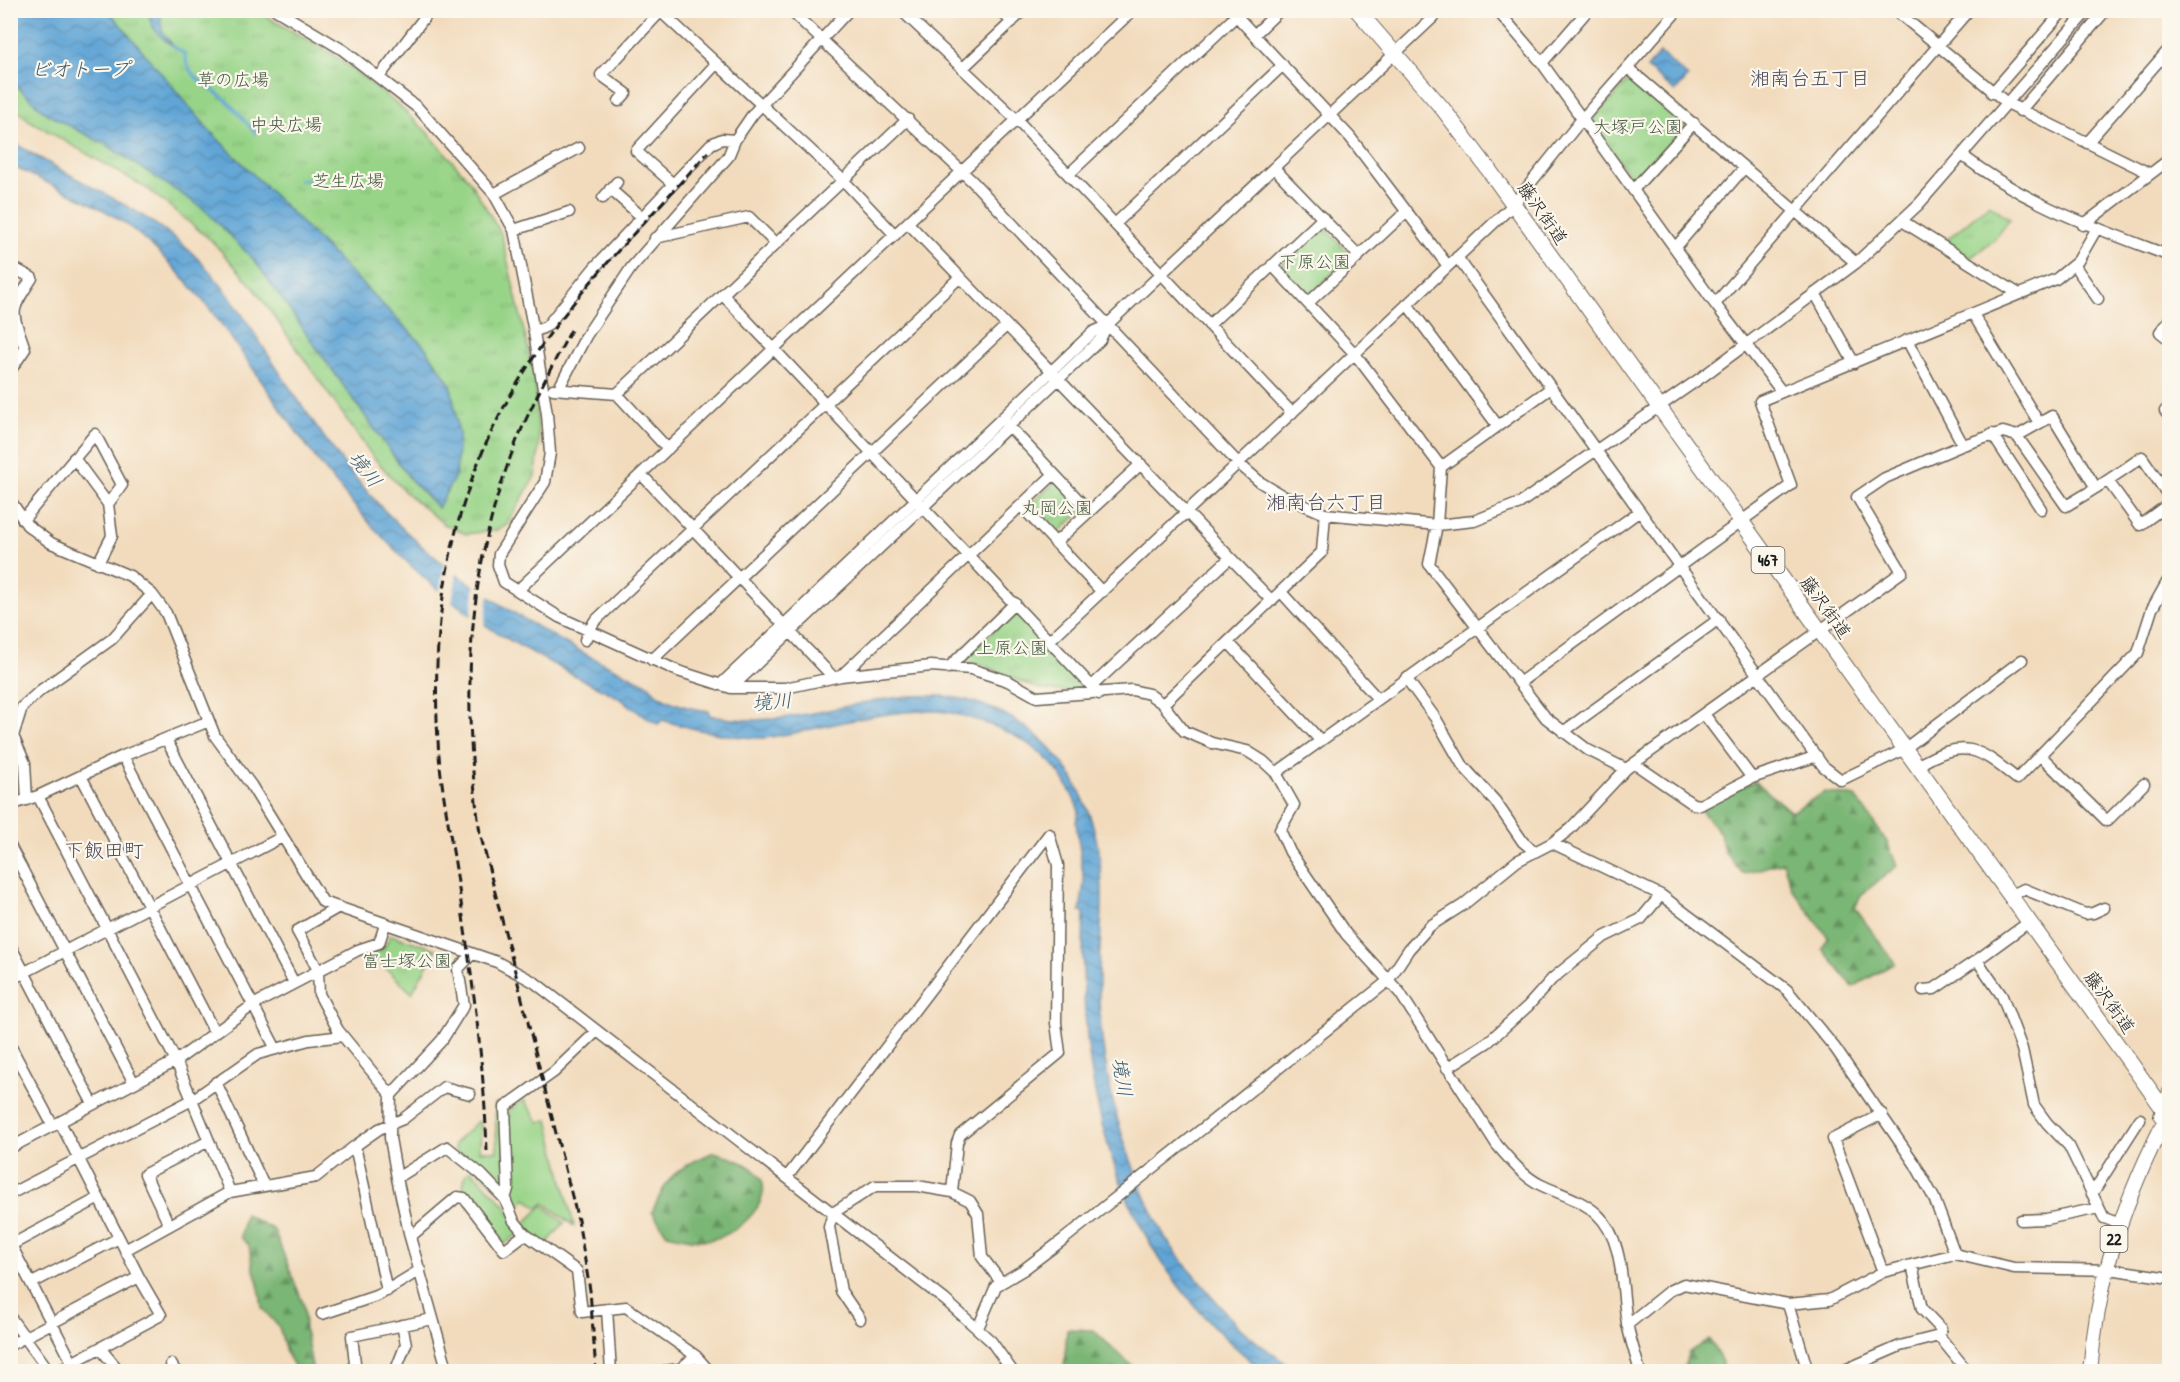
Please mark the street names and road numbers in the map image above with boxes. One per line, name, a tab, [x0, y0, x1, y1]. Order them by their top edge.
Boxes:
street label: 藤沢街道	[1512, 176, 1574, 250]
road number: 467	[1752, 547, 1784, 573]
street label: 藤沢街道	[1795, 571, 1857, 643]
street label: 藤沢街道	[2079, 966, 2141, 1038]
road number: 22	[2100, 1226, 2128, 1252]

